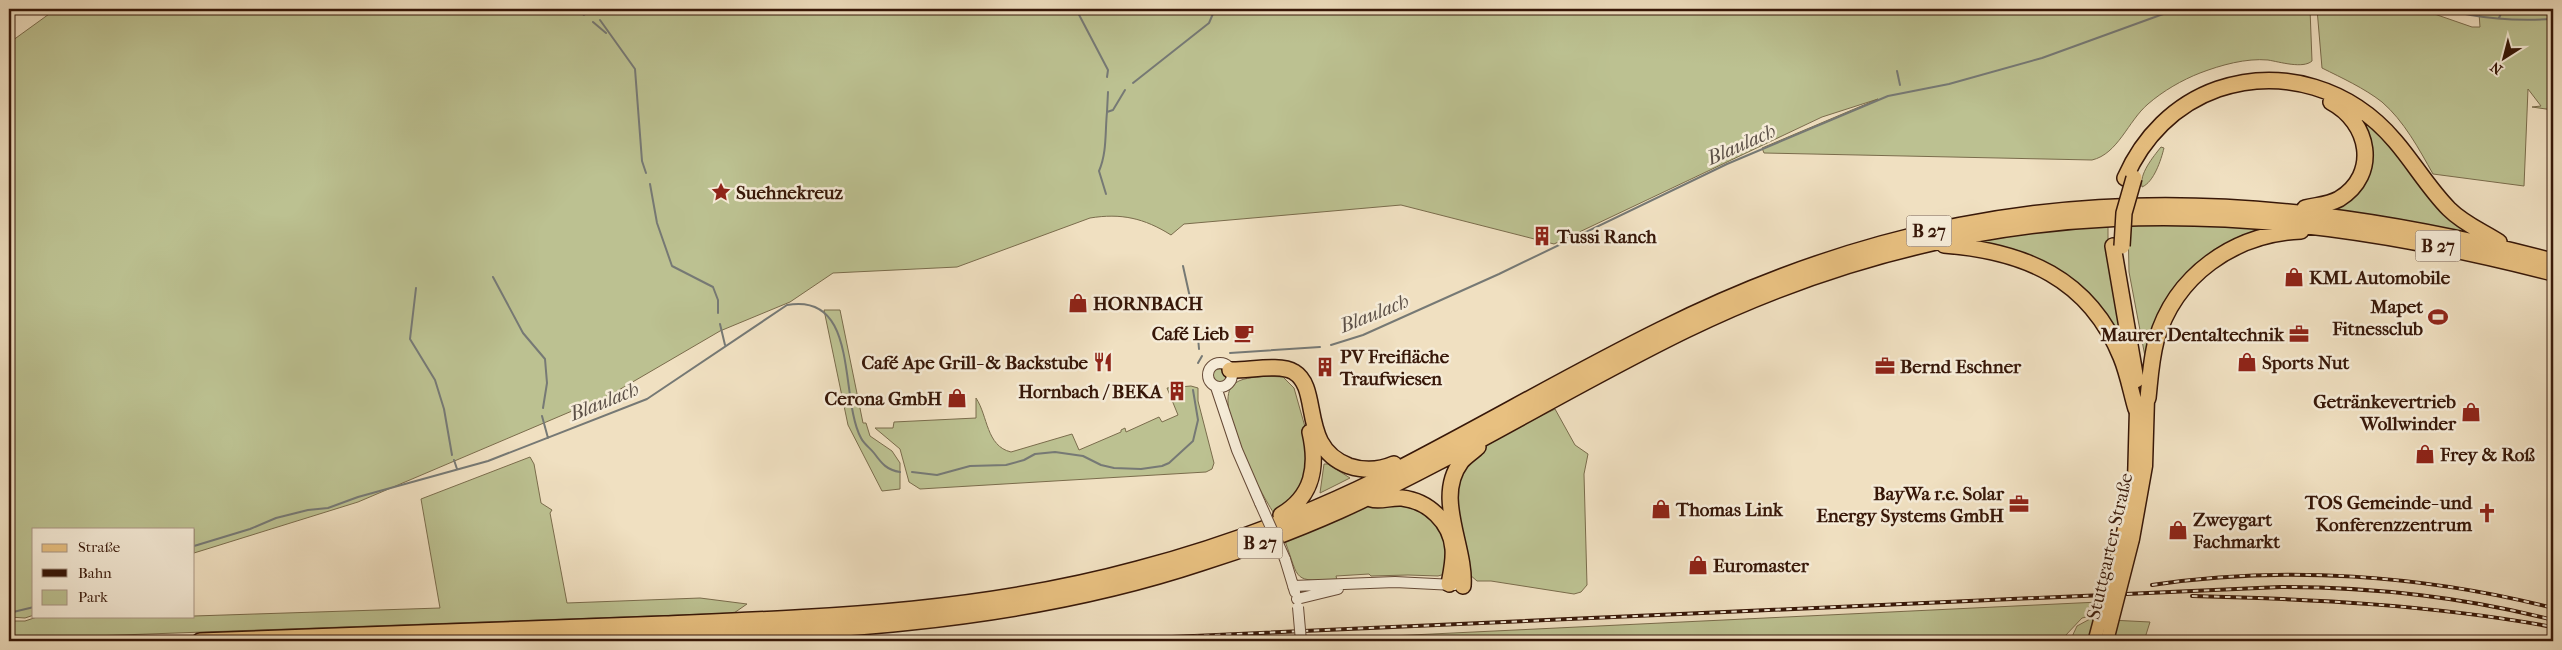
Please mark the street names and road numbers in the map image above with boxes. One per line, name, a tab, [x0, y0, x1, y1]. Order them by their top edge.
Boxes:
road number: B 27	[1906, 216, 1952, 247]
road number: B 27	[2416, 230, 2460, 262]
street label: Stuttgarter Straße	[2082, 471, 2138, 622]
road number: B 27	[1238, 528, 1282, 558]

